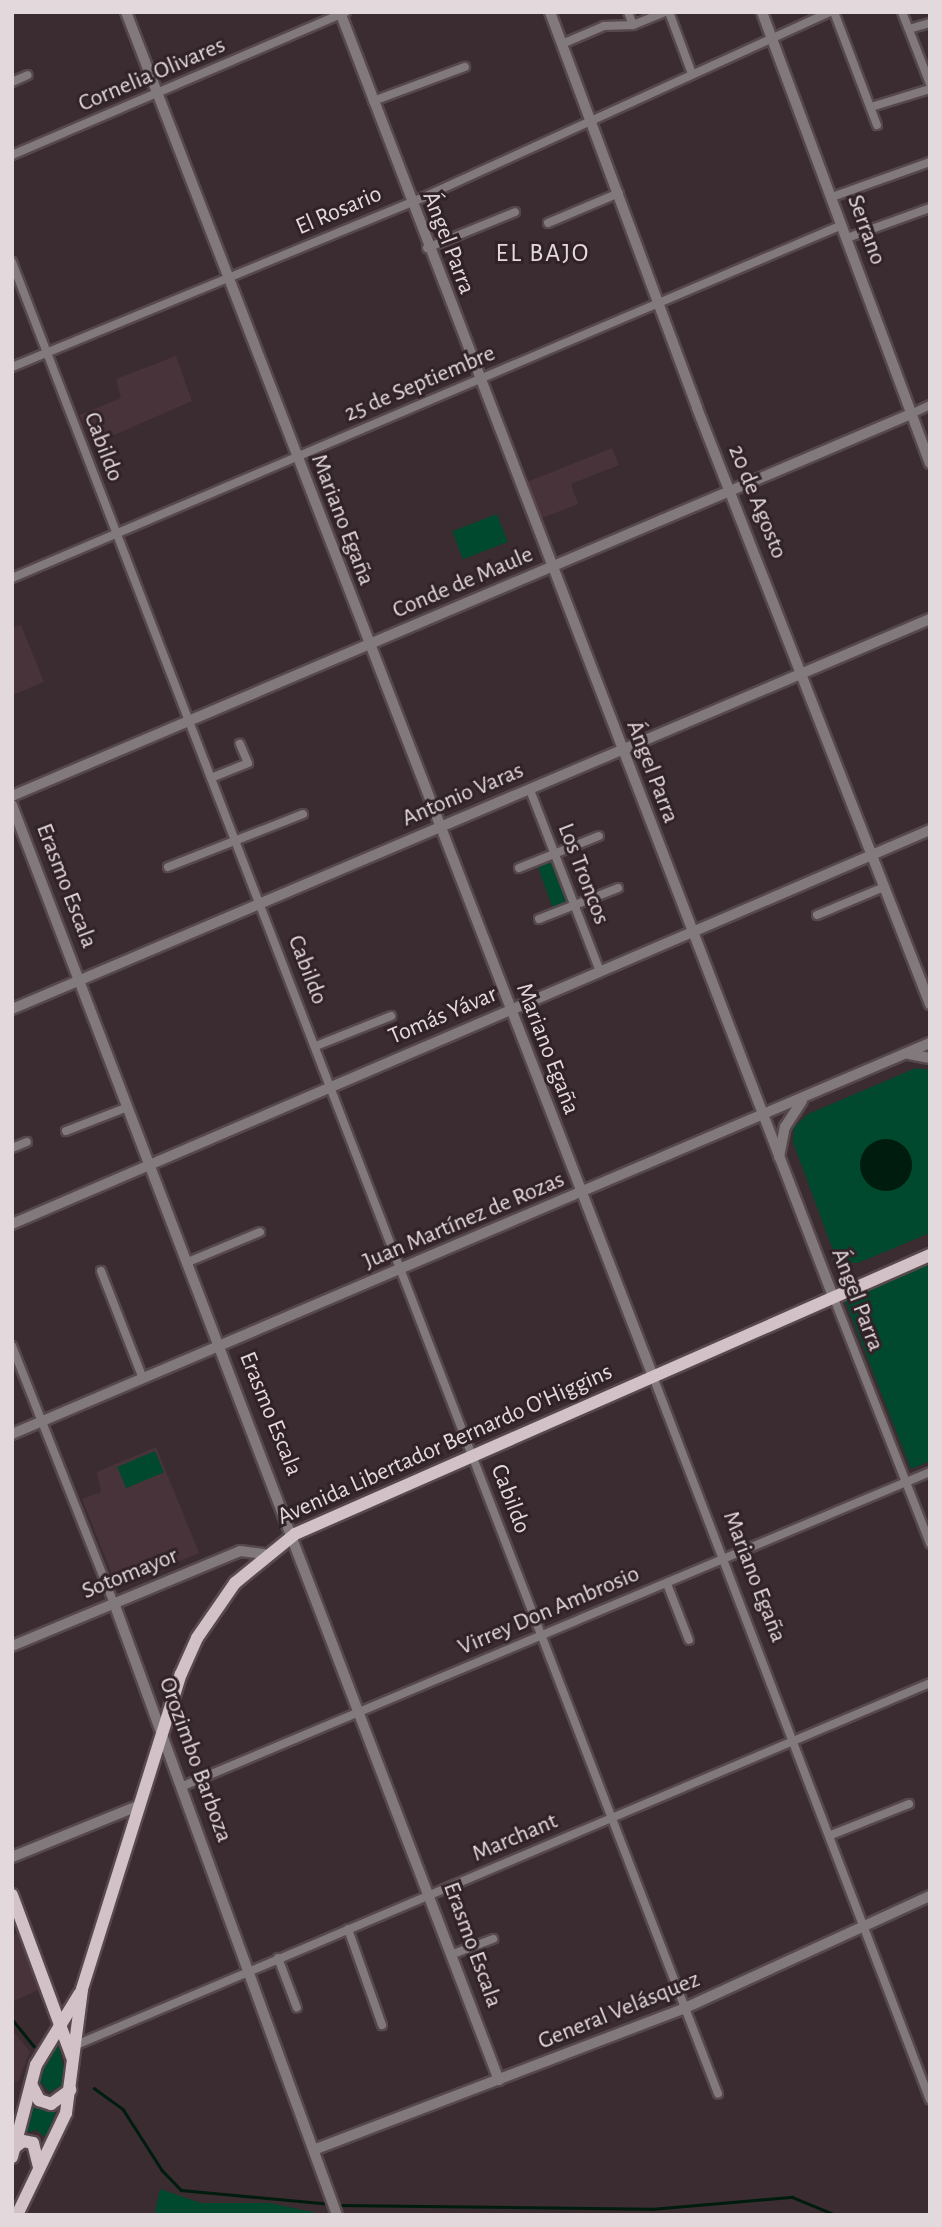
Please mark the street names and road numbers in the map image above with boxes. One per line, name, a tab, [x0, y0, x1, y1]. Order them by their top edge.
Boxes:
street label: Cornelia Olivares	[74, 31, 230, 119]
street label: El Rosario	[292, 180, 386, 242]
street label: Ángel Parra	[415, 188, 481, 298]
street label: Serrano	[840, 191, 892, 269]
street label: 25 de Septiembre	[340, 339, 500, 429]
street label: Cabildo	[77, 408, 129, 486]
street label: 20 de Agosto	[721, 441, 793, 563]
street label: Mariano Egaña	[304, 450, 380, 590]
street label: Conde de Maule	[388, 540, 538, 626]
street label: Ángel Parra	[619, 717, 685, 827]
street label: Antonio Varas	[398, 756, 528, 834]
street label: Los Troncos	[551, 819, 615, 929]
street label: Erasmo Escala	[29, 820, 103, 952]
street label: Cabildo	[281, 931, 333, 1009]
street label: Mariano Egaña	[509, 979, 585, 1119]
street label: Tomás Yávar	[384, 980, 502, 1052]
street label: Juan Martínez de Rozas	[359, 1166, 569, 1276]
street label: Ángel Parra	[824, 1245, 890, 1355]
street label: Erasmo Escala	[232, 1348, 308, 1480]
street label: Avenida Libertador Bernardo O'Higgins	[273, 1358, 617, 1532]
street label: Cabildo	[484, 1460, 536, 1538]
street label: Mariano Egaña	[716, 1507, 792, 1647]
street label: Sotomayor	[78, 1542, 182, 1606]
street label: Virrey Don Ambrosio	[454, 1560, 644, 1662]
street label: Orozimbo Barboza	[152, 1673, 238, 1847]
street label: Marchant	[468, 1807, 562, 1869]
street label: Erasmo Escala	[436, 1878, 508, 2012]
street label: General Velásquez	[534, 1965, 704, 2057]

